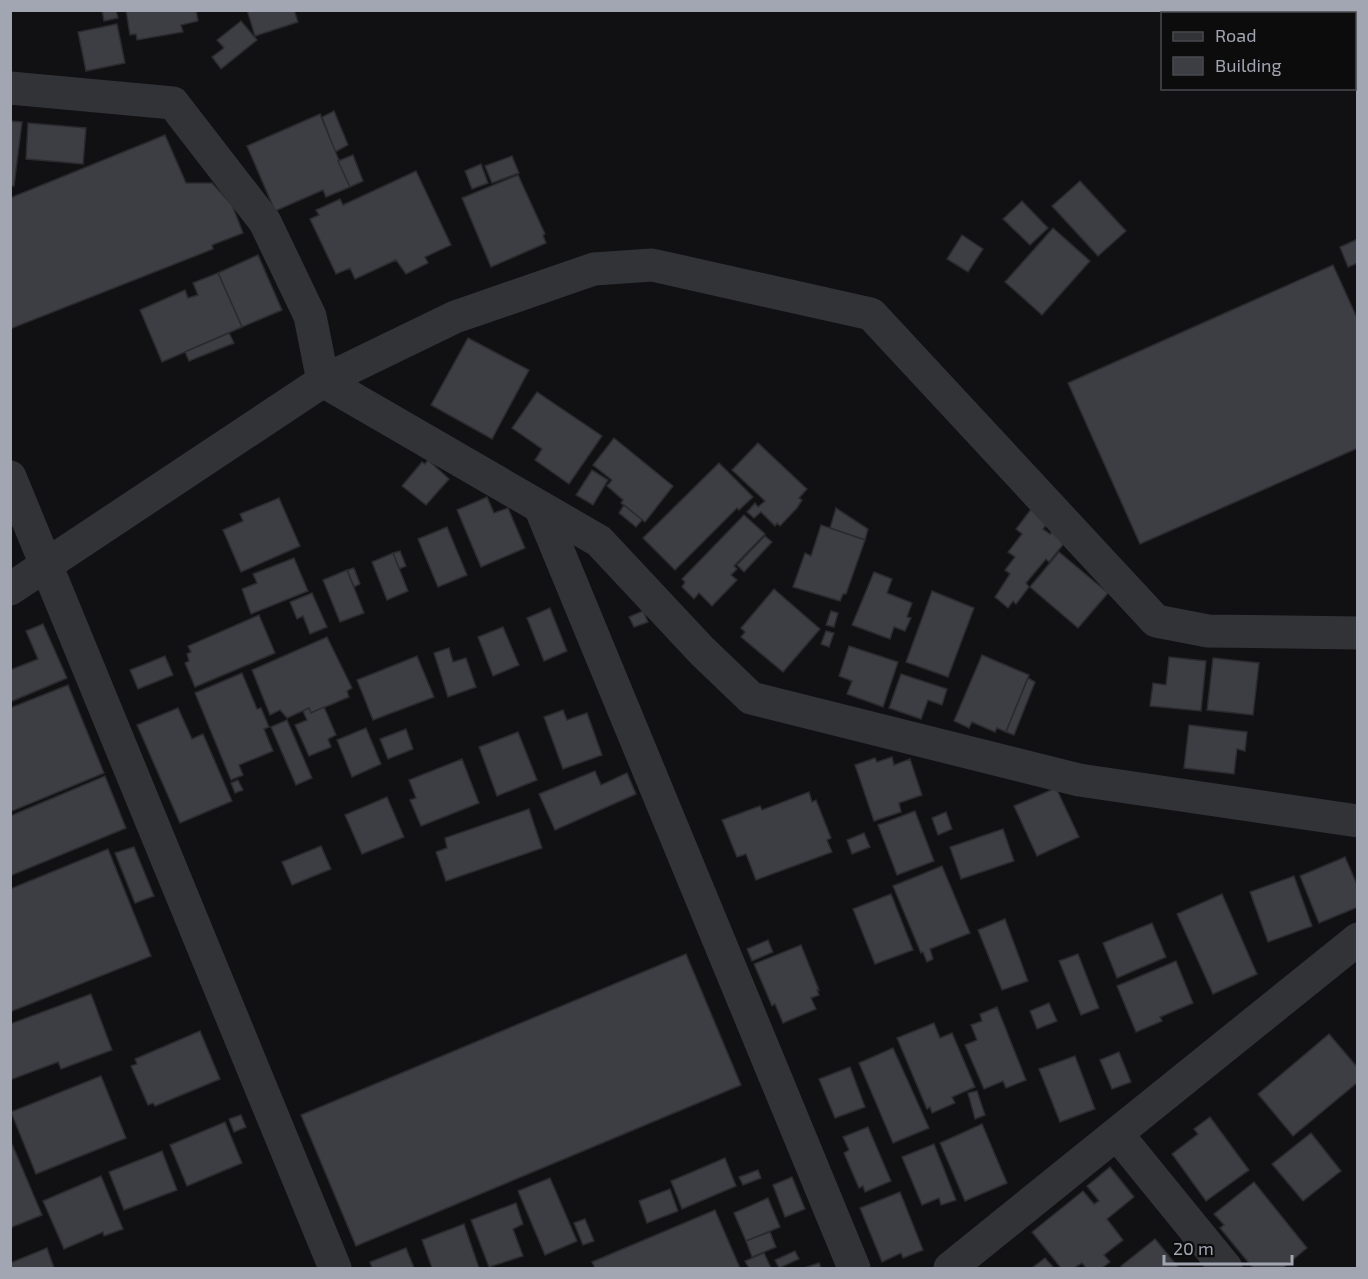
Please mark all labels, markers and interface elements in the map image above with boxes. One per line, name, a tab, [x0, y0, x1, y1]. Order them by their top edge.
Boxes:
legend	[1161, 12, 1356, 90]
text: Road	[1215, 24, 1256, 46]
text: Building	[1215, 54, 1282, 76]
scale bar	[1164, 1228, 1292, 1266]
text: 20 m	[1173, 1237, 1214, 1259]

